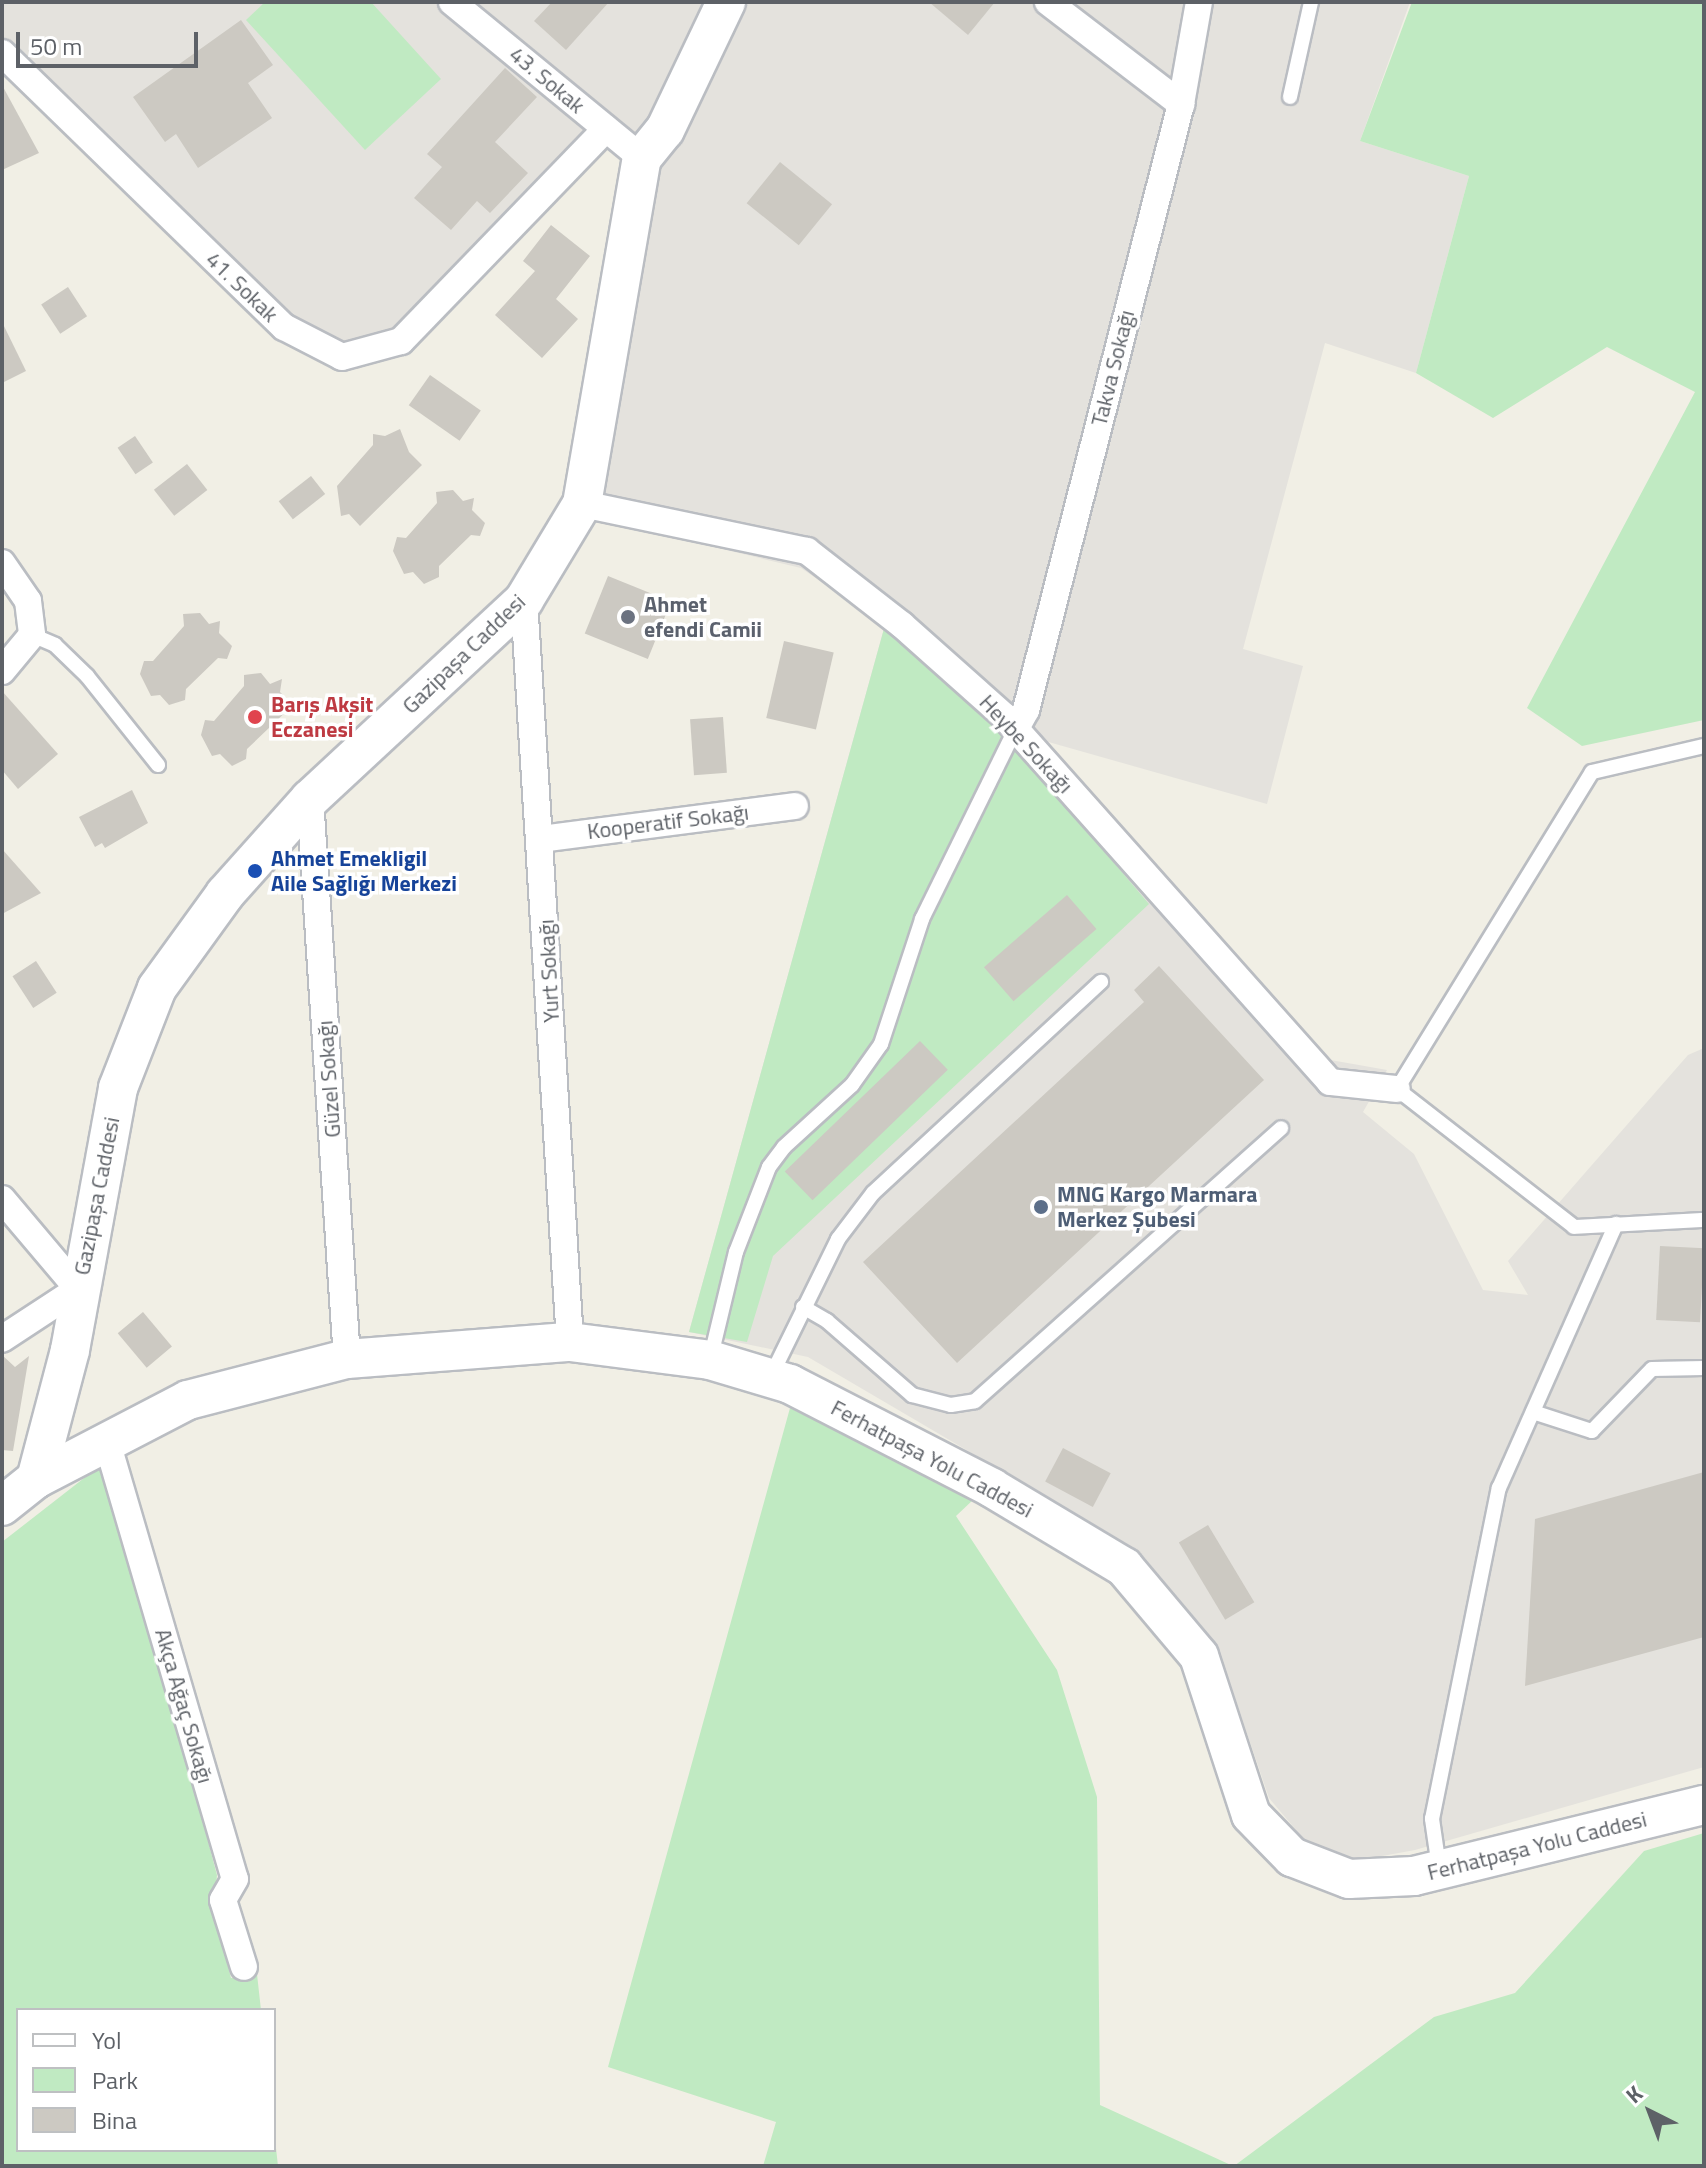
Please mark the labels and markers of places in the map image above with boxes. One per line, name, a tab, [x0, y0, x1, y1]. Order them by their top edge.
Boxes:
place label: Ahmet efendi Camii	[644, 591, 762, 642]
marker: Ahmet efendi Camii	[619, 608, 637, 626]
place label: Barış Akşit Eczanesi	[271, 691, 373, 742]
marker: Barış Akşit Eczanesi	[246, 708, 264, 726]
place label: Ahmet Emekligil Aile Sağlığı Merkezi	[271, 845, 457, 896]
marker: Ahmet Emekligil Aile Sağlığı Merkezi	[246, 862, 264, 880]
place label: MNG Kargo Marmara Merkez Şubesi	[1057, 1181, 1257, 1232]
marker: MNG Kargo Marmara Merkez Şubesi	[1032, 1198, 1050, 1216]

